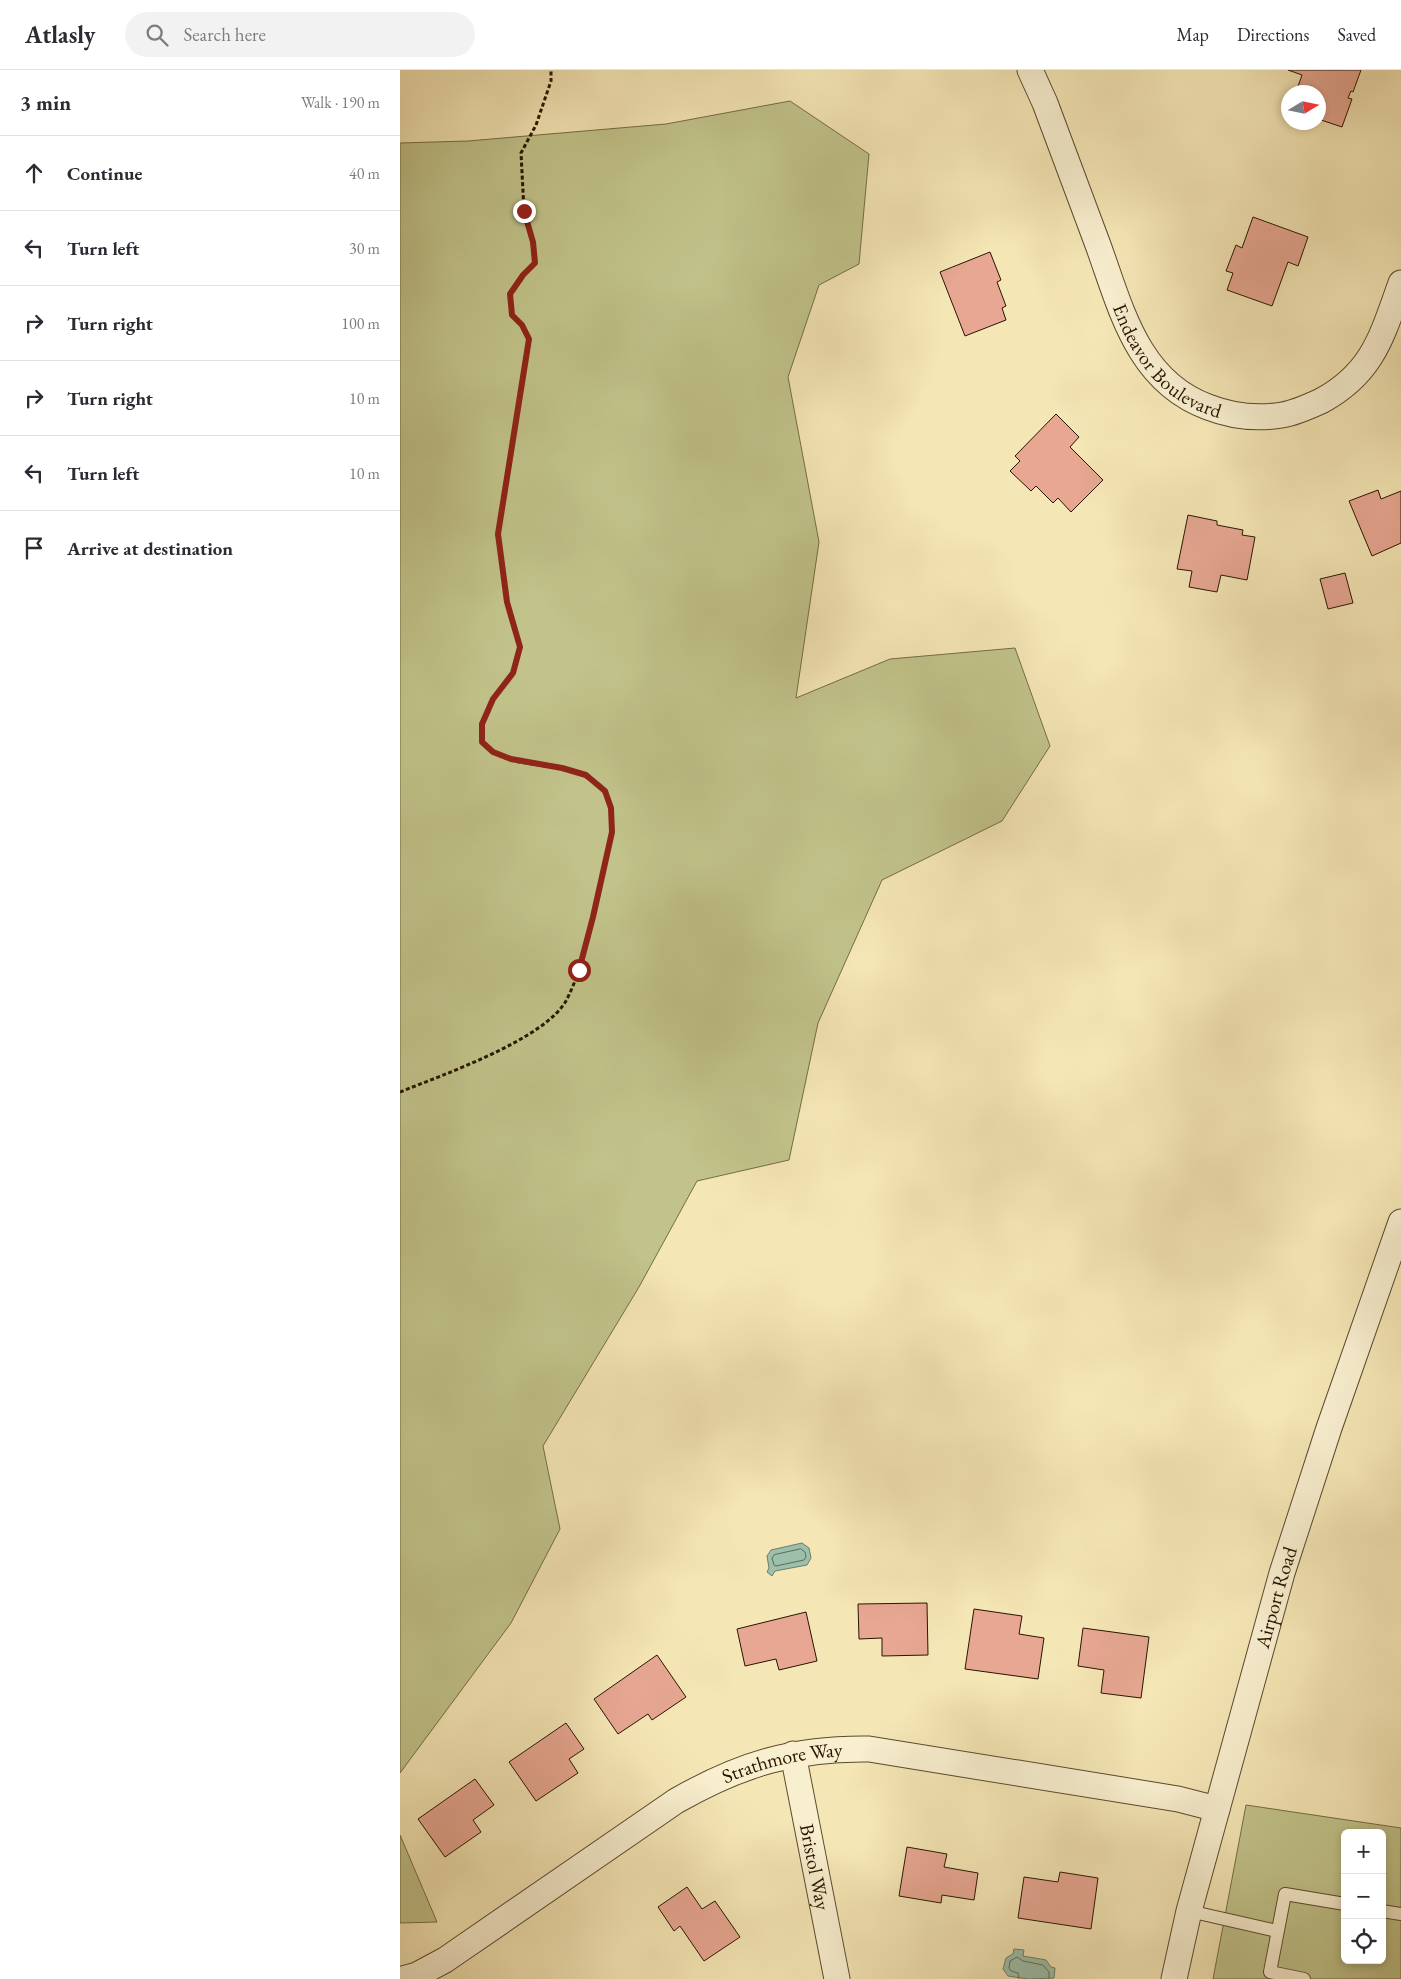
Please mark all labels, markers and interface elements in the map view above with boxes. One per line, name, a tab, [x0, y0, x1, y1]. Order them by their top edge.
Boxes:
search box	[125, 12, 475, 57]
text: Atlasly	[25, 19, 95, 50]
icon: search	[143, 21, 171, 49]
text: Search here	[183, 22, 266, 47]
text: Map	[1177, 23, 1209, 46]
text: Directions	[1237, 23, 1309, 46]
text: Saved	[1337, 23, 1376, 46]
north arrow	[1281, 85, 1326, 130]
text: 3 min	[20, 89, 71, 116]
text: Walk · 190 m	[301, 92, 380, 113]
icon: ahead	[20, 159, 48, 187]
text: Continue	[67, 161, 142, 186]
text: 40 m	[349, 163, 380, 184]
route end	[513, 200, 536, 223]
icon: left	[20, 234, 48, 262]
text: Turn left	[67, 236, 139, 261]
text: 30 m	[349, 238, 380, 259]
street label: Endeavor Boulevard	[1107, 300, 1226, 424]
icon: right	[20, 309, 48, 337]
text: Turn right	[67, 311, 153, 336]
text: 100 m	[341, 313, 380, 334]
icon: right	[20, 384, 48, 412]
text: Turn right	[67, 386, 153, 411]
text: 10 m	[349, 388, 380, 409]
icon: left	[20, 459, 48, 487]
text: Turn left	[67, 461, 139, 486]
text: 10 m	[349, 463, 380, 484]
icon: arrive	[20, 534, 48, 562]
text: Arrive at destination	[67, 536, 233, 561]
route start	[568, 959, 591, 982]
street label: Airport Road	[1249, 1542, 1303, 1652]
street label: Strathmore Way	[718, 1736, 843, 1789]
street label: Bristol Way	[794, 1821, 836, 1912]
map controls	[1341, 1829, 1386, 1964]
button: +	[1341, 1829, 1386, 1874]
button: −	[1341, 1874, 1386, 1919]
button: locate	[1341, 1919, 1386, 1964]

